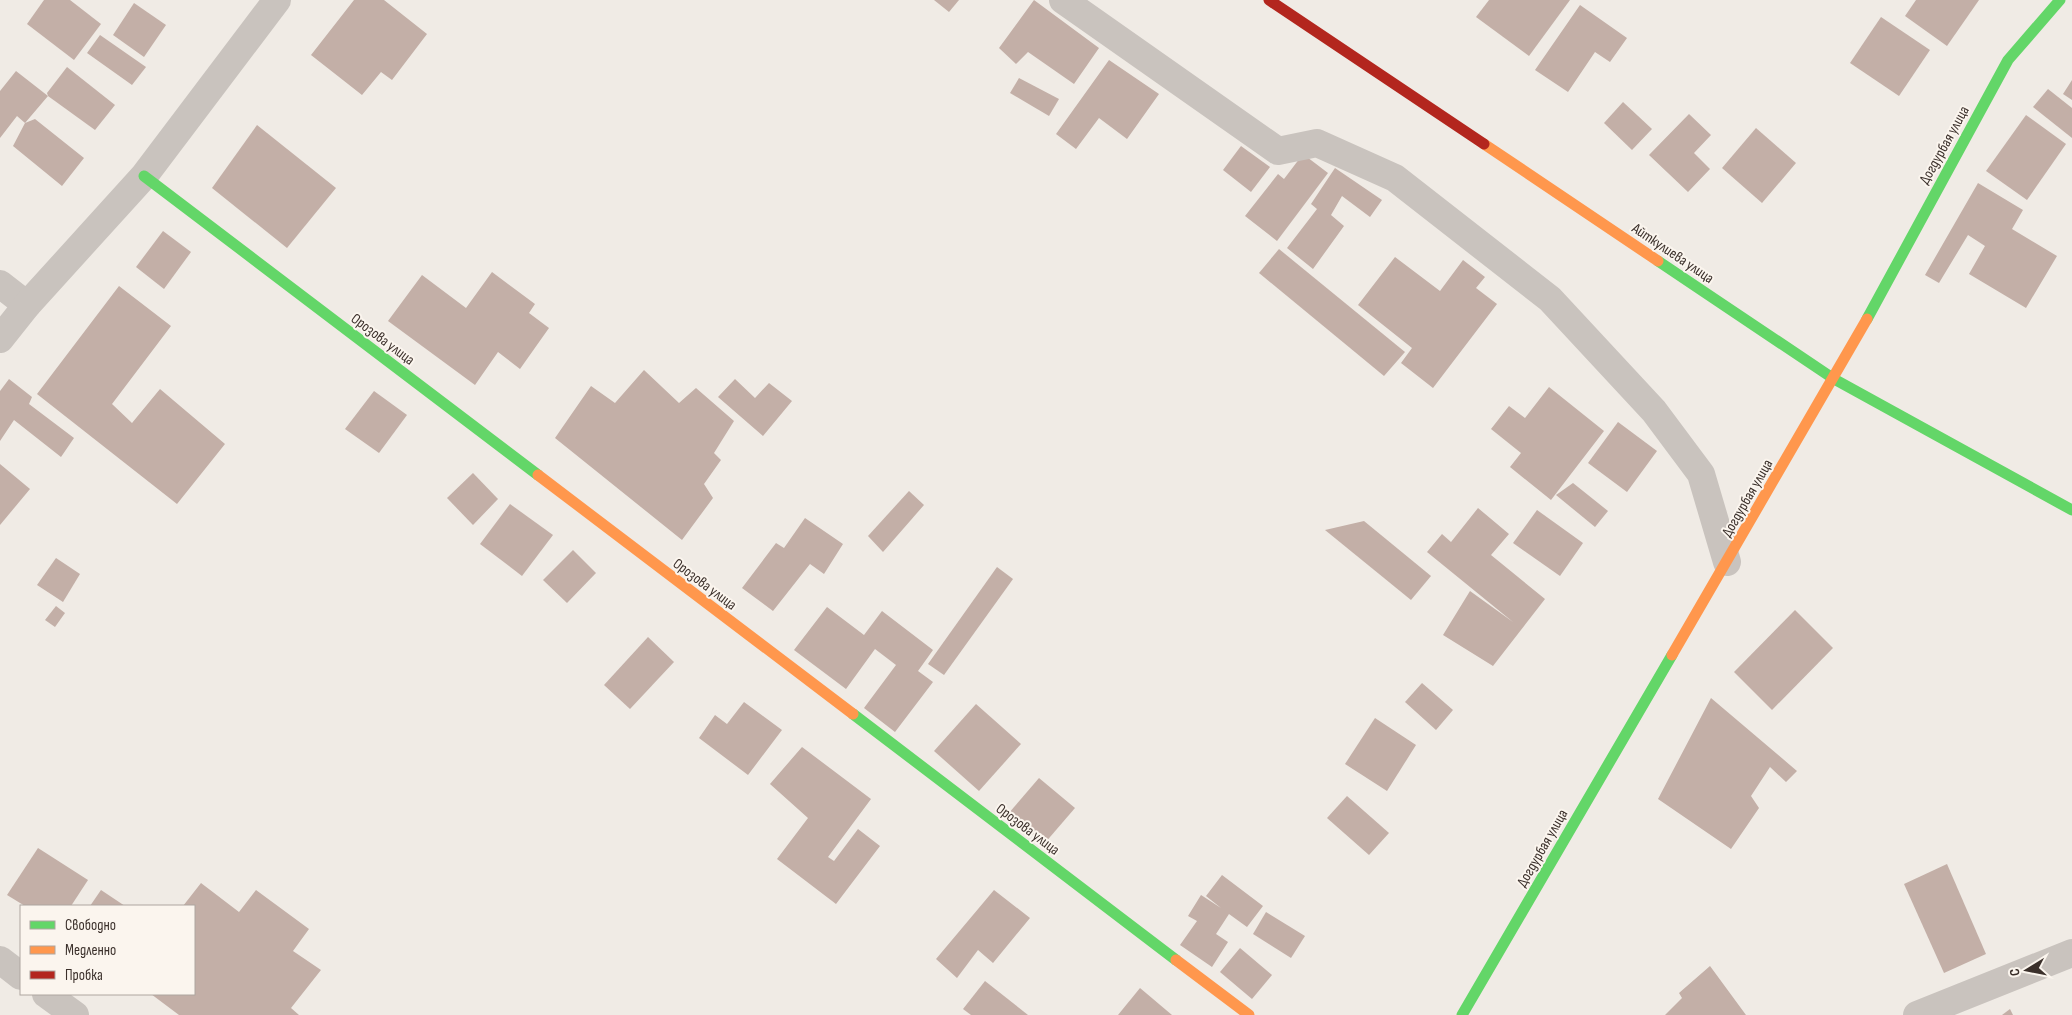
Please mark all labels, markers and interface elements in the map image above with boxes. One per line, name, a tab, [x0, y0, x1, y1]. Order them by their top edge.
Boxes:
street label: Догдурбая улица	[1915, 103, 1974, 188]
street label: Айткулиева улица	[1627, 218, 1718, 288]
street label: Орозова улица	[347, 309, 419, 370]
street label: Догдурбая улица	[1718, 456, 1777, 541]
street label: Орозова улица	[669, 554, 741, 615]
street label: Орозова улица	[992, 799, 1064, 860]
street label: Догдурбая улица	[1513, 806, 1572, 891]
legend	[20, 905, 195, 995]
text: Свободно	[65, 916, 116, 935]
text: Медленно	[65, 941, 116, 960]
north arrow	[2002, 945, 2052, 995]
text: Пробка	[65, 966, 103, 985]
text: С	[2006, 967, 2024, 977]

